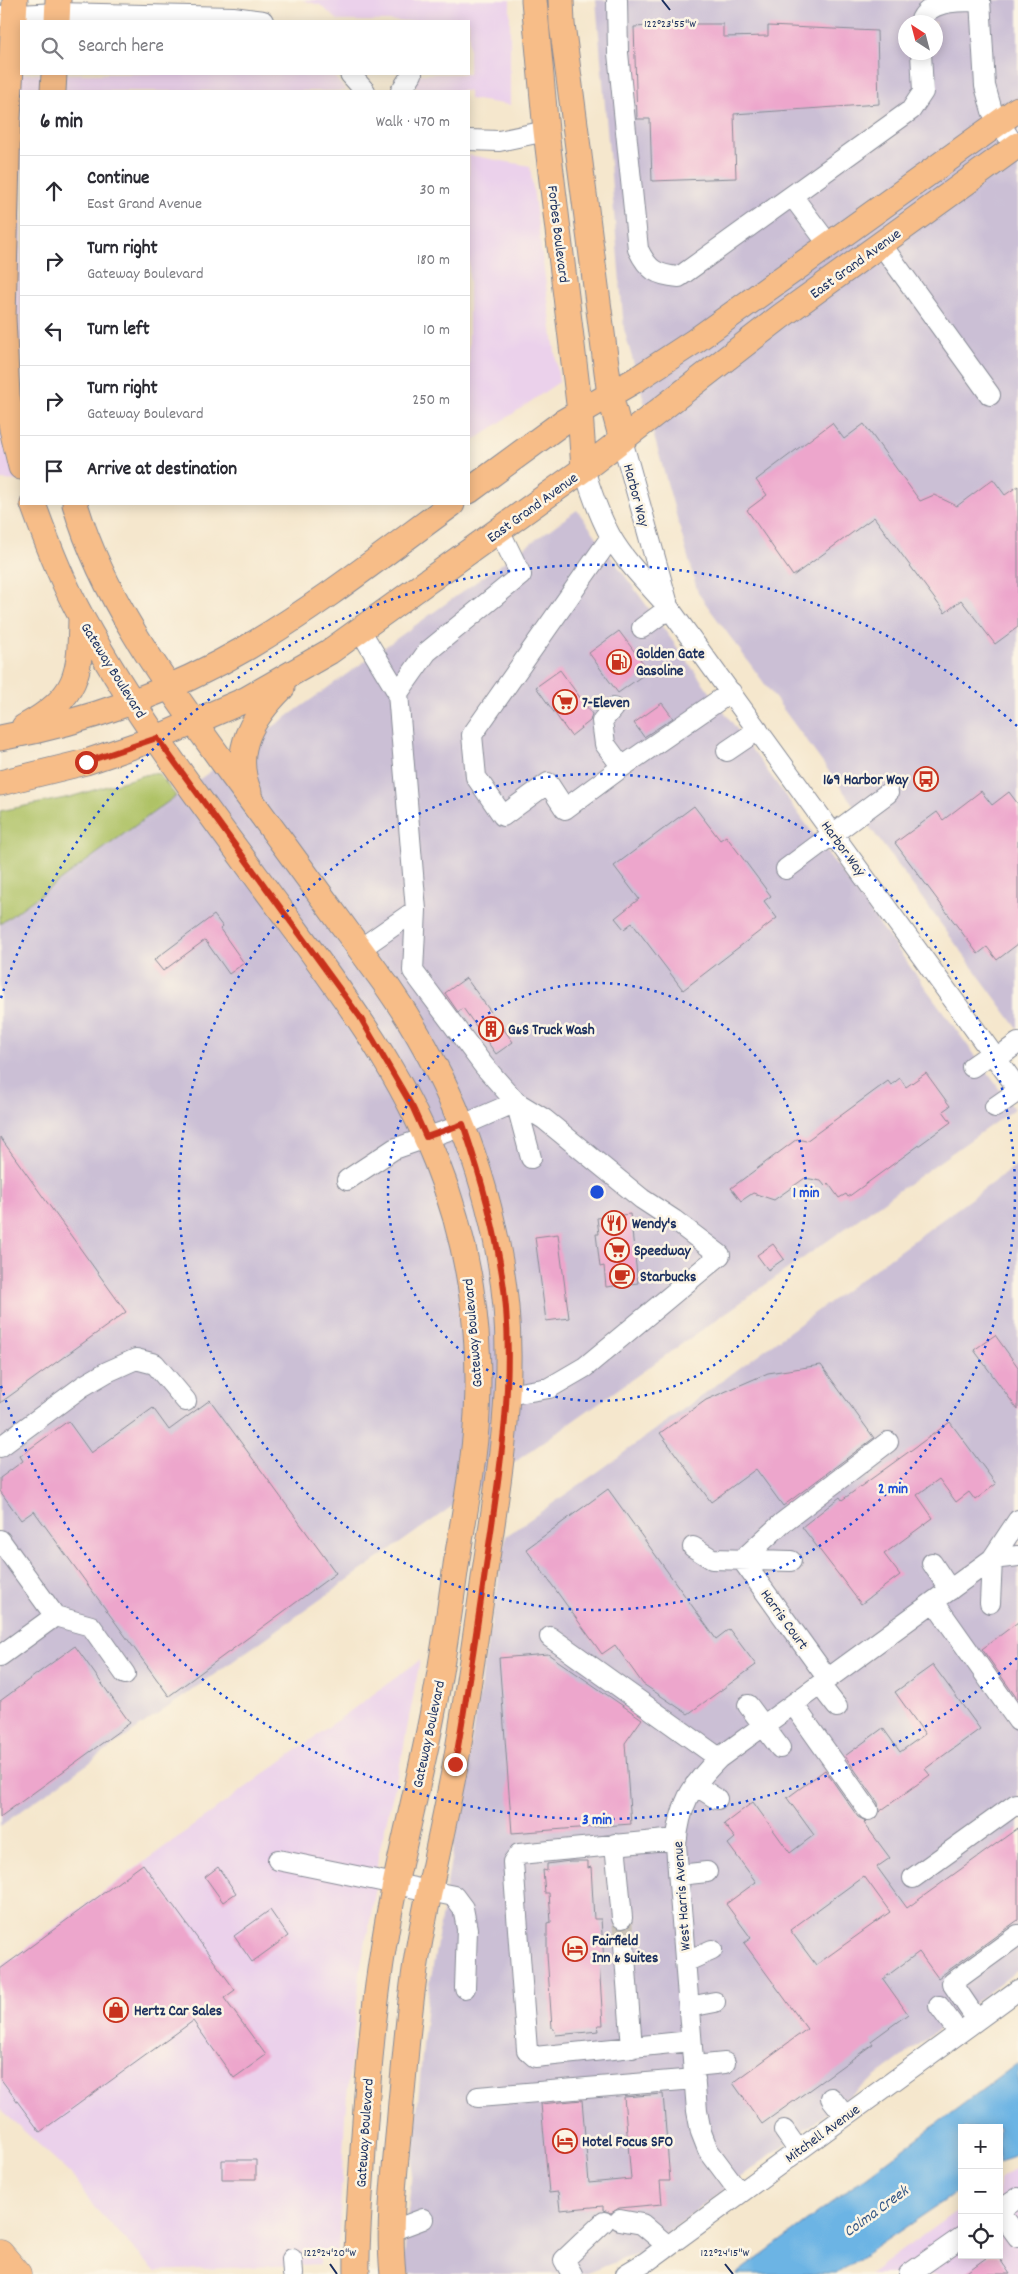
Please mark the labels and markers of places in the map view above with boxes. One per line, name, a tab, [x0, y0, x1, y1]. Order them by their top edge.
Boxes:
place label: Golden Gate Gasoline	[636, 644, 705, 683]
fuel station icon: Golden Gate Gasoline	[606, 649, 632, 675]
supermarket icon: 7-Eleven	[552, 689, 578, 715]
place label: 7-Eleven	[582, 693, 630, 715]
bus stop icon: 169 Harbor Way	[913, 766, 939, 792]
place label: 169 Harbor Way	[823, 770, 909, 792]
building icon: G&S Truck Wash	[478, 1016, 504, 1042]
place label: G&S Truck Wash	[508, 1020, 595, 1042]
centre of rings	[588, 1183, 606, 1201]
restaurant icon: Wendy's	[601, 1210, 627, 1236]
place label: Wendy's	[632, 1214, 677, 1236]
supermarket icon: Speedway	[604, 1237, 630, 1263]
place label: Speedway	[634, 1241, 691, 1263]
cafe icon: Starbucks	[609, 1263, 635, 1289]
place label: Starbucks	[640, 1267, 696, 1289]
place label: Fairfield Inn & Suites	[592, 1931, 658, 1970]
hotel icon: Fairfield Inn & Suites	[562, 1936, 588, 1962]
shop icon: Hertz Car Sales	[103, 1997, 129, 2023]
place label: Hertz Car Sales	[134, 2001, 222, 2023]
hotel icon: Hotel Focus SFO	[552, 2128, 578, 2154]
place label: Hotel Focus SFO	[582, 2132, 673, 2154]

